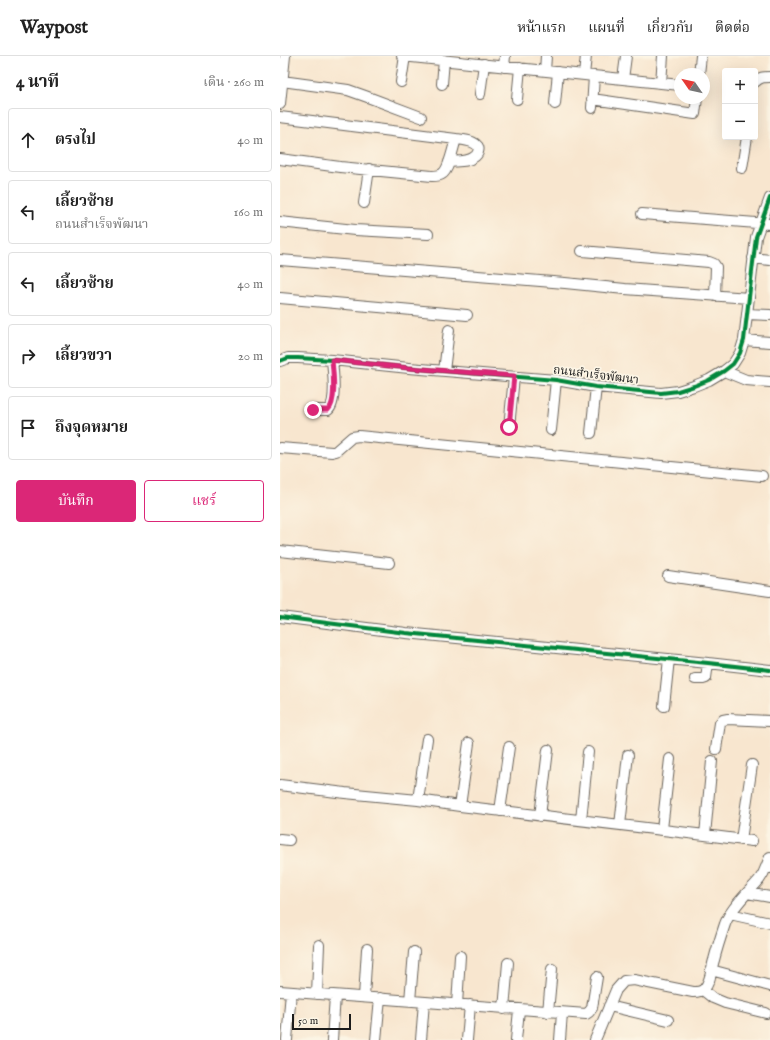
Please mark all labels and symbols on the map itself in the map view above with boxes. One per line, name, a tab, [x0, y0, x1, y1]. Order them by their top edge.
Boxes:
north arrow	[674, 68, 710, 104]
street label: ถนนสำเร็จพัฒนา	[552, 361, 640, 388]
route end	[304, 401, 322, 419]
route start	[500, 418, 518, 436]
scale bar	[292, 1012, 351, 1031]

